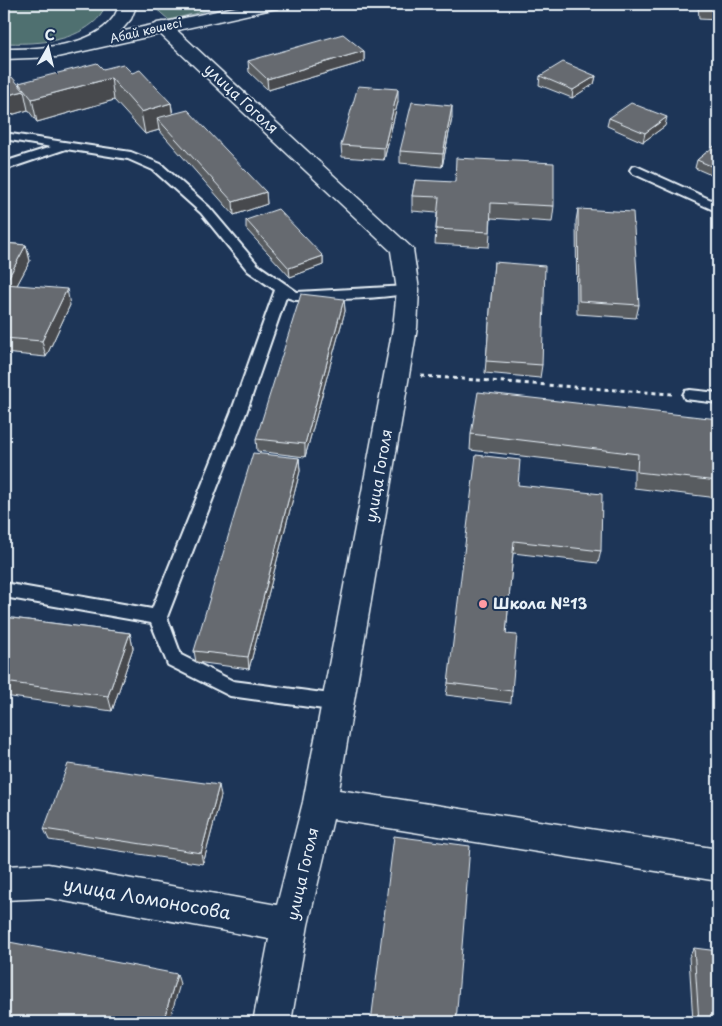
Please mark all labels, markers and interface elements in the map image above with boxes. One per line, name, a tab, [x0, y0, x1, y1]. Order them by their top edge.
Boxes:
street label: Абай көшесі	[108, 13, 184, 47]
north arrow	[22, 22, 72, 72]
text: С	[43, 24, 57, 46]
street label: улица Гоголя	[200, 57, 284, 139]
street label: улица Гоголя	[358, 427, 397, 524]
place label: Школа №13	[493, 591, 587, 614]
marker: Школа №13	[477, 598, 489, 610]
street label: улица Гоголя	[280, 825, 323, 922]
street label: улица Ломоносова	[61, 869, 234, 926]

